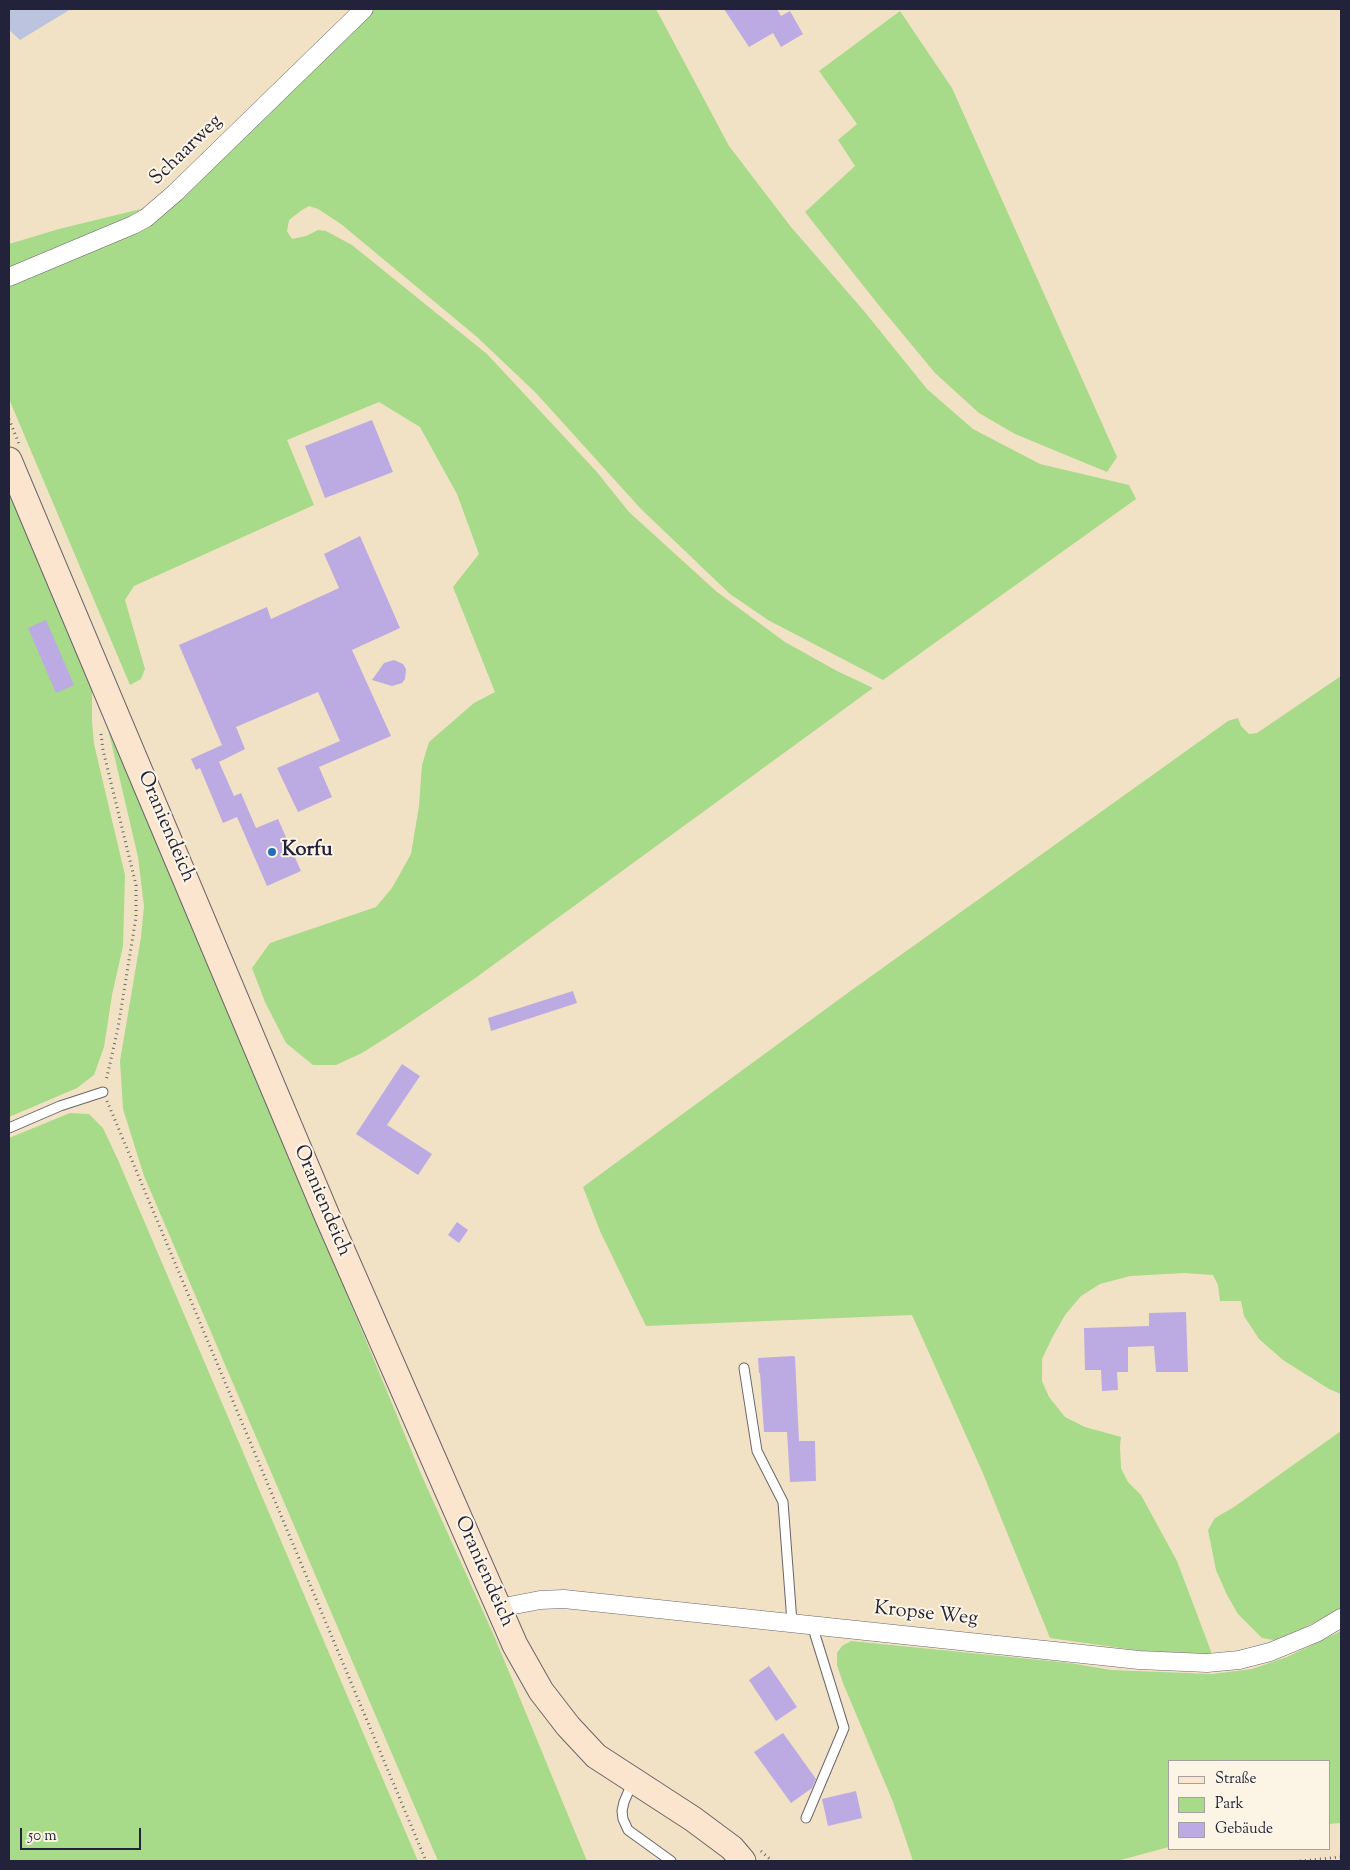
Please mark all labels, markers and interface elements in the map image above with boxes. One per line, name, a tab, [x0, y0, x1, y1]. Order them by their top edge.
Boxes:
street label: Schaarweg	[146, 111, 228, 191]
street label: Oraniendeich	[131, 768, 199, 886]
place label: Korfu	[282, 840, 332, 864]
marker: Korfu	[266, 846, 278, 858]
street label: Oraniendeich	[287, 1142, 355, 1260]
street label: Oraniendeich	[448, 1513, 518, 1631]
street label: Kropse Weg	[873, 1598, 979, 1632]
legend	[1168, 1760, 1330, 1850]
text: Straße	[1215, 1769, 1257, 1790]
text: Park	[1215, 1794, 1244, 1815]
scale bar	[22, 1818, 144, 1850]
text: Gebäude	[1215, 1819, 1273, 1840]
text: 50 m	[28, 1826, 57, 1847]

